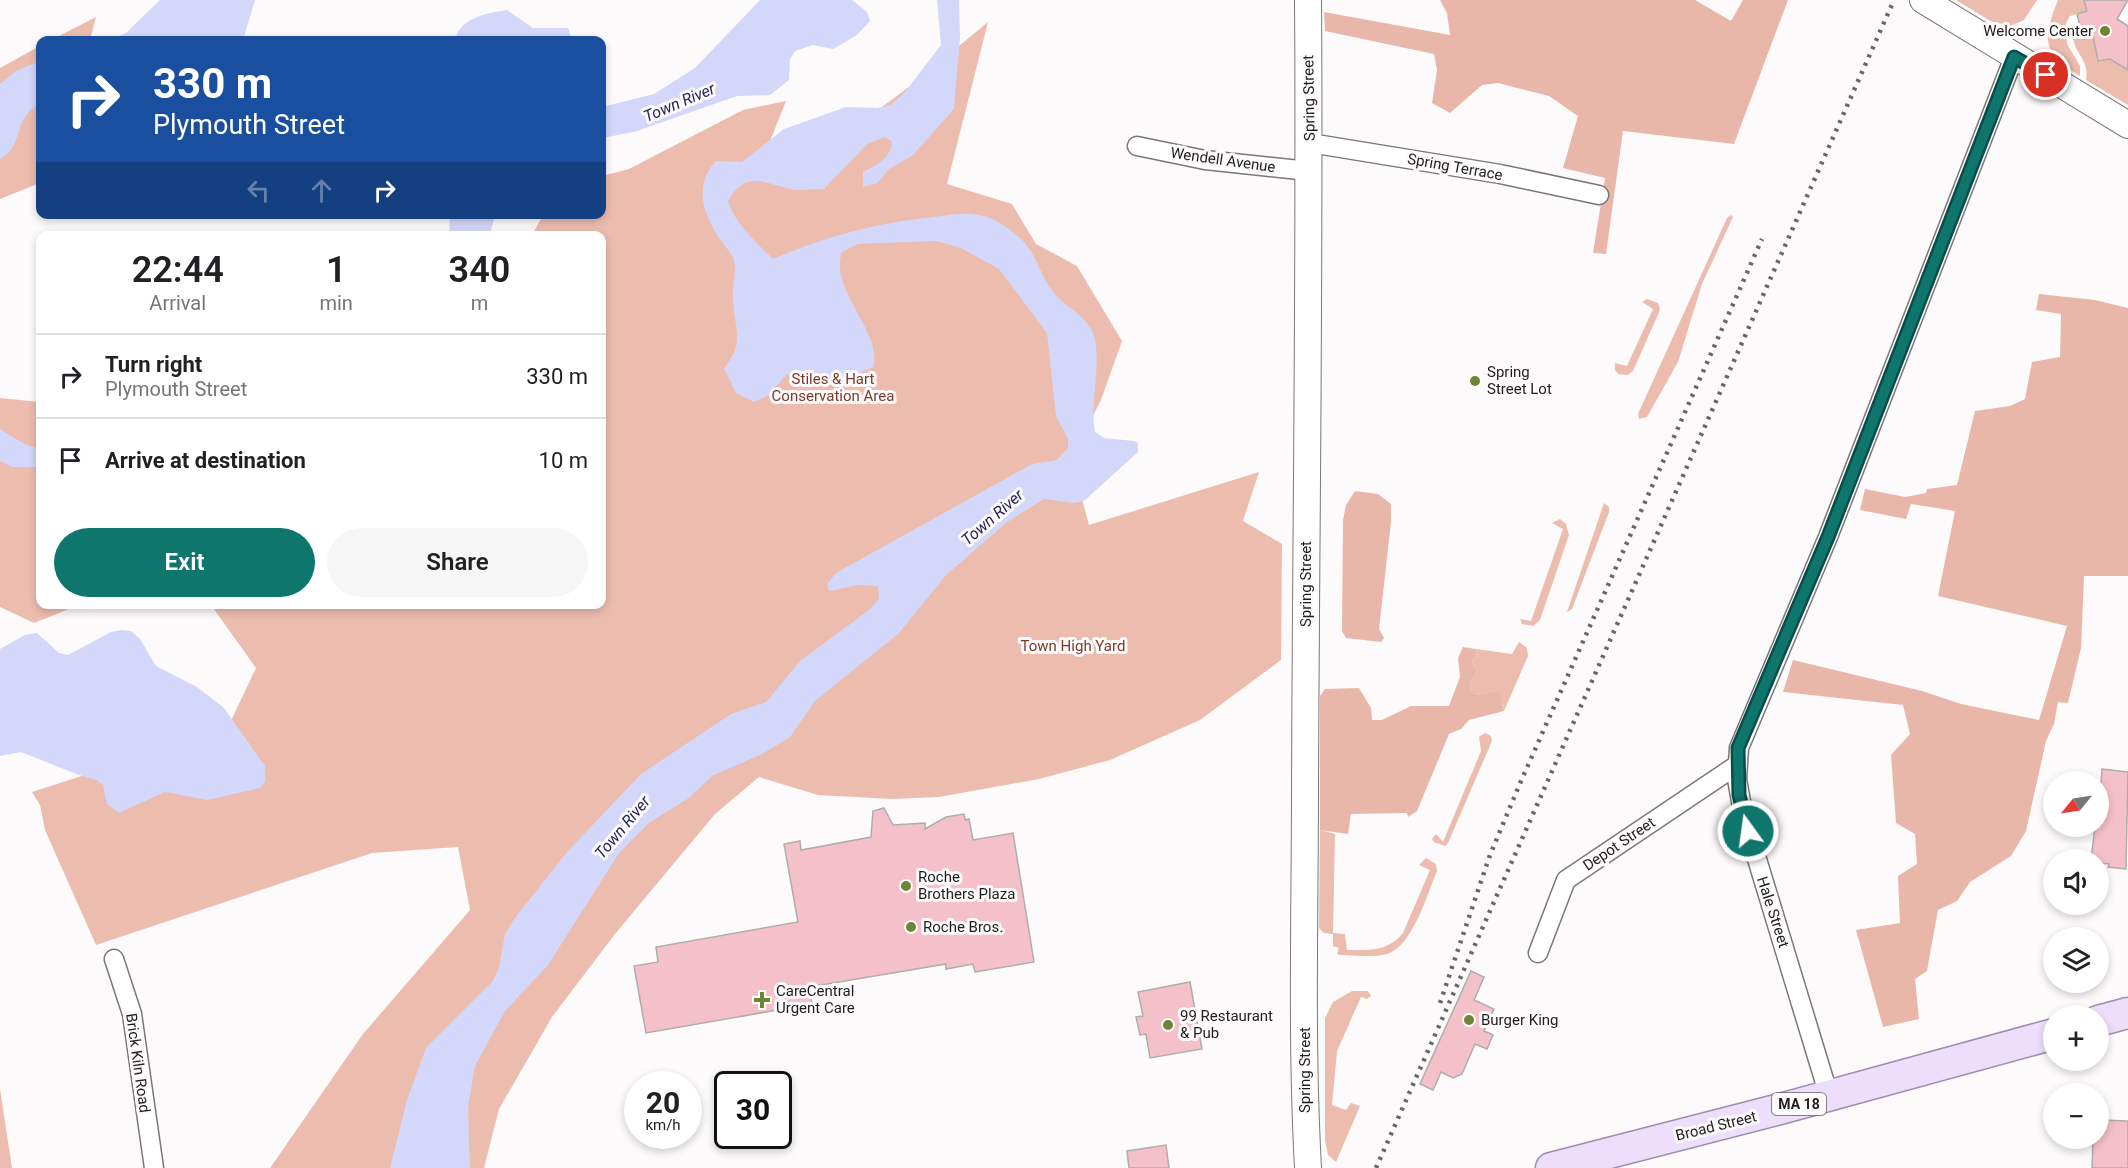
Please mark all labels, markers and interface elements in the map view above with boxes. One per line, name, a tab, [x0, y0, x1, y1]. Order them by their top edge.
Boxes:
place label: Welcome Center	[1983, 22, 2093, 40]
marker: Welcome Center	[2098, 24, 2112, 38]
pin	[2020, 49, 2071, 100]
street label: Spring Street	[1299, 55, 1319, 141]
icon: arrive	[2029, 58, 2062, 91]
text: 330 m	[153, 59, 272, 108]
icon: right	[54, 60, 132, 138]
water label: Town River	[641, 79, 718, 126]
text: Plymouth Street	[153, 109, 345, 141]
street label: Wendell Avenue	[1169, 144, 1277, 176]
street label: Spring Terrace	[1406, 150, 1504, 184]
icon: left	[242, 174, 275, 207]
icon: ahead	[305, 174, 338, 207]
icon: right	[368, 174, 401, 207]
text: 22:44	[132, 249, 224, 291]
text: 1	[326, 249, 346, 291]
text: 340	[449, 249, 510, 291]
text: Arrival	[149, 291, 206, 315]
text: min	[319, 291, 353, 315]
text: m	[471, 291, 488, 315]
text: Turn right	[105, 352, 202, 377]
icon: right	[54, 360, 87, 393]
place label: Spring Street Lot	[1487, 363, 1552, 398]
text: 330 m	[526, 364, 588, 389]
park label: Stiles & Hart Conservation Area	[772, 370, 894, 405]
marker: Spring Street Lot	[1468, 374, 1482, 388]
text: Plymouth Street	[105, 377, 247, 401]
icon: arrive	[54, 444, 87, 477]
text: Arrive at destination	[105, 448, 306, 473]
text: 10 m	[539, 448, 588, 473]
water label: Town River	[958, 485, 1028, 549]
button: Exit	[54, 528, 315, 597]
button: Share	[327, 528, 588, 597]
street label: Spring Street	[1297, 541, 1315, 627]
park label: Town High Yard	[1021, 637, 1125, 655]
north arrow	[2043, 771, 2109, 837]
map controls	[2043, 771, 2109, 1149]
water label: Town River	[591, 792, 654, 862]
position arrow	[1716, 799, 1780, 863]
street label: Depot Street	[1580, 813, 1659, 875]
button: sound	[2043, 849, 2109, 915]
place label: Roche Brothers Plaza	[918, 868, 1015, 903]
street label: Hale Street	[1753, 874, 1793, 950]
marker: Roche Brothers Plaza	[899, 879, 913, 893]
place label: Roche Bros.	[923, 918, 1003, 936]
marker: Roche Bros.	[904, 920, 918, 934]
button: layers	[2043, 927, 2109, 993]
place label: CareCentral Urgent Care	[776, 982, 855, 1017]
marker: CareCentral Urgent Care	[753, 991, 771, 1009]
button: +	[2043, 1005, 2109, 1071]
place label: 99 Restaurant & Pub	[1180, 1007, 1273, 1042]
place label: Burger King	[1481, 1011, 1559, 1029]
street label: Brick Kiln Road	[122, 1012, 154, 1114]
marker: Burger King	[1462, 1013, 1476, 1027]
marker: 99 Restaurant & Pub	[1161, 1018, 1175, 1032]
street label: Spring Street	[1296, 1027, 1314, 1113]
speed limit sign: 30	[714, 1071, 792, 1149]
button: −	[2043, 1083, 2109, 1149]
text: 20	[646, 1085, 680, 1120]
road number: MA 18	[1772, 1093, 1826, 1115]
street label: Broad Street	[1674, 1107, 1758, 1145]
text: km/h	[645, 1116, 681, 1134]

